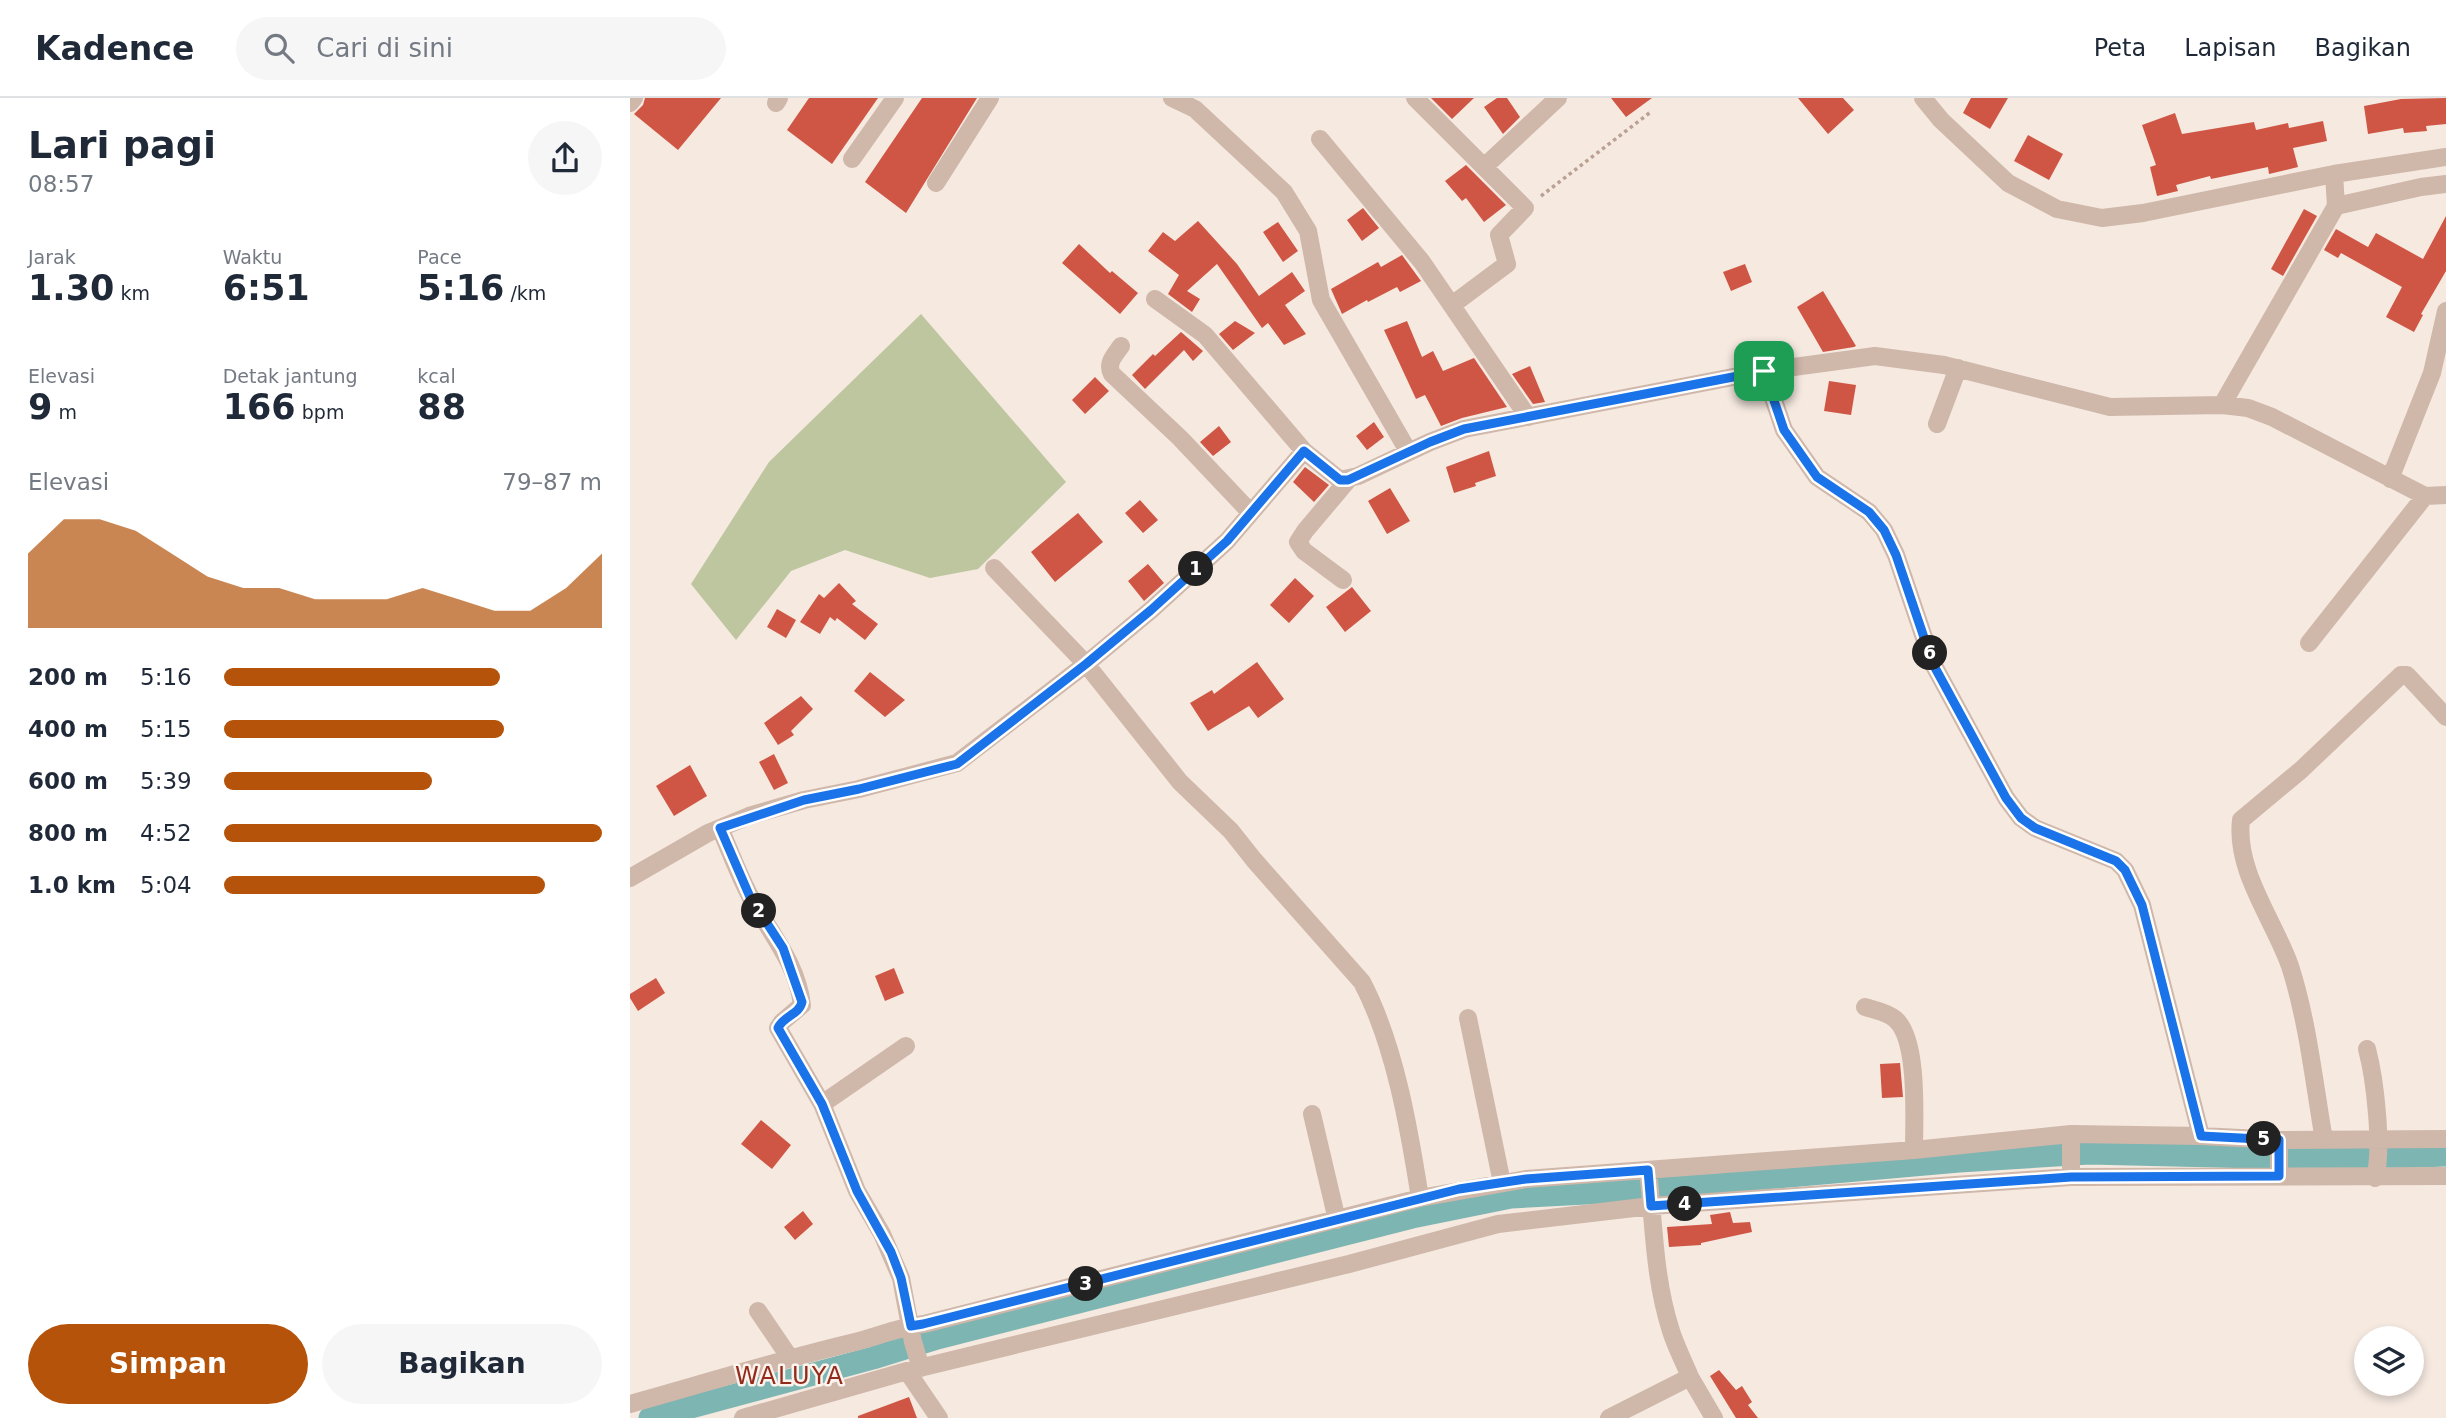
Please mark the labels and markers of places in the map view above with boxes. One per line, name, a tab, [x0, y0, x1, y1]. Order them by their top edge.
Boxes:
pin	[1734, 341, 1794, 401]
pin: 1	[1178, 552, 1214, 587]
pin: 6	[1912, 636, 1948, 670]
pin: 2	[741, 894, 776, 928]
pin: 5	[2246, 1122, 2282, 1156]
pin: 4	[1668, 1186, 1702, 1222]
pin: 3	[1068, 1266, 1104, 1302]

